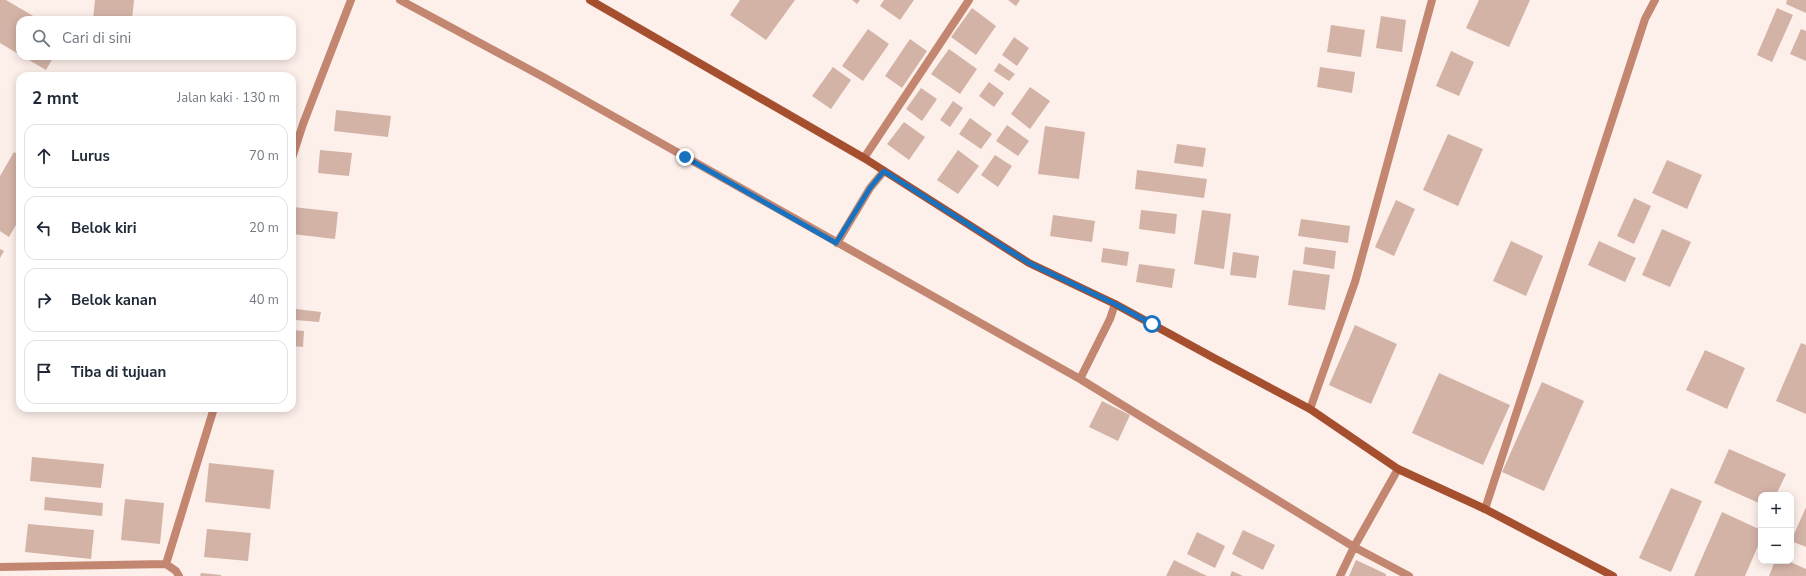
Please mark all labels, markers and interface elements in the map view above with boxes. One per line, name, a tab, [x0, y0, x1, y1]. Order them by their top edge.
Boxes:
search box	[16, 16, 296, 60]
icon: search	[30, 27, 52, 49]
text: Cari di sini	[62, 28, 131, 48]
text: 2 mnt	[32, 87, 78, 110]
text: Jalan kaki · 130 m	[177, 89, 280, 107]
icon: ahead	[33, 145, 55, 167]
text: Lurus	[71, 146, 110, 166]
text: 70 m	[249, 147, 279, 165]
route end	[676, 148, 694, 166]
icon: left	[33, 217, 55, 239]
text: Belok kiri	[71, 218, 136, 238]
text: 20 m	[249, 219, 279, 237]
icon: right	[33, 289, 55, 311]
text: Belok kanan	[71, 290, 157, 310]
text: 40 m	[249, 291, 279, 309]
route start	[1143, 315, 1161, 333]
icon: arrive	[33, 361, 55, 383]
text: Tiba di tujuan	[71, 362, 166, 382]
map controls	[1758, 492, 1794, 564]
button: +	[1758, 492, 1794, 528]
button: −	[1758, 528, 1794, 564]

